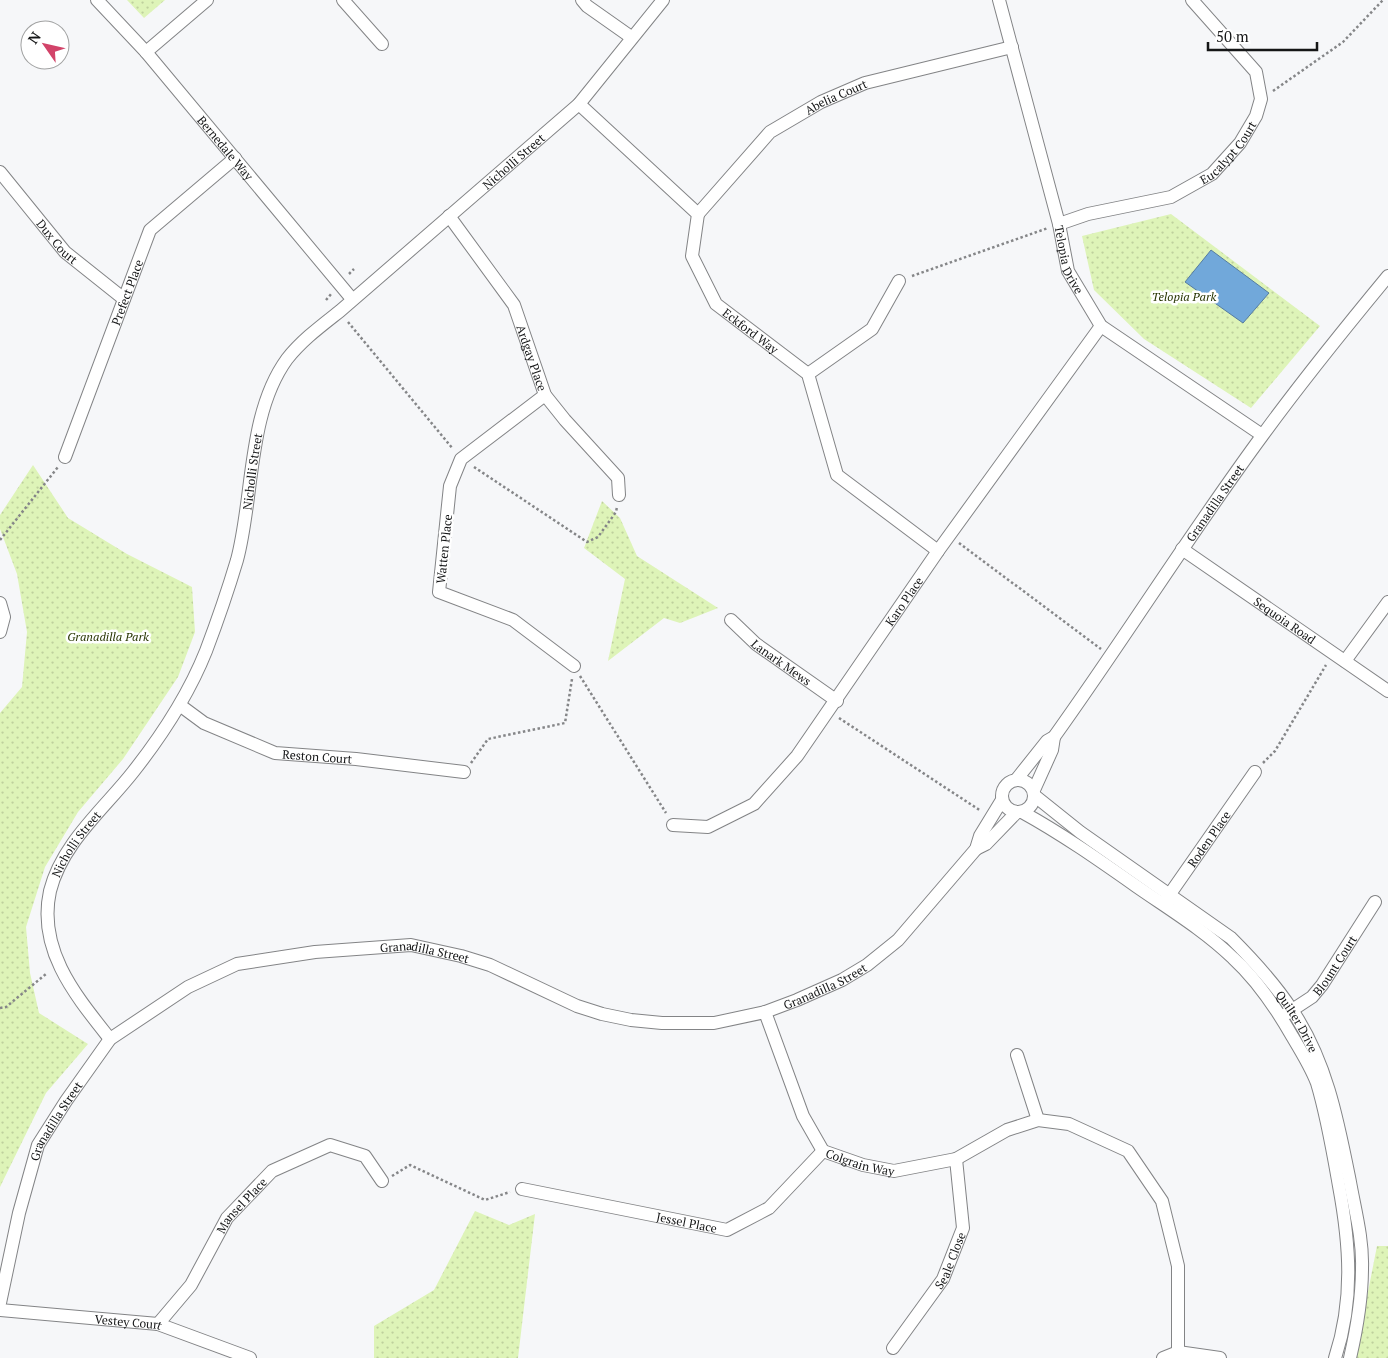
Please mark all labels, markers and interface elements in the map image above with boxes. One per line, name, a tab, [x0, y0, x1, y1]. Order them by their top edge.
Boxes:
north arrow	[20, 20, 70, 70]
scale bar	[1208, 20, 1317, 52]
text: 50 m	[1216, 26, 1249, 46]
text: N	[23, 27, 45, 47]
street label: Abelia Court	[802, 75, 870, 118]
street label: Bernedale Way	[195, 112, 257, 184]
street label: Eucalypt Court	[1197, 118, 1259, 187]
street label: Nicholli Street	[479, 130, 548, 192]
street label: Dux Court	[34, 216, 81, 267]
street label: Telopia Drive	[1052, 224, 1087, 296]
street label: Prefect Place	[108, 257, 146, 327]
park label: Telopia Park	[1152, 289, 1217, 304]
street label: Eckford Way	[720, 305, 782, 357]
street label: Ardgay Place	[514, 323, 551, 393]
street label: Nicholli Street	[239, 431, 265, 511]
street label: Granadilla Street	[1183, 461, 1247, 544]
street label: Watten Place	[433, 514, 455, 584]
street label: Karo Place	[881, 574, 926, 628]
street label: Sequoia Road	[1251, 593, 1319, 647]
park label: Granadilla Park	[67, 629, 149, 644]
street label: Lanark Mews	[748, 636, 815, 688]
street label: Reston Court	[282, 746, 353, 766]
street label: Nicholli Street	[48, 807, 104, 879]
street label: Roden Place	[1184, 808, 1233, 870]
street label: Blount Court	[1309, 932, 1360, 998]
street label: Granadilla Street	[379, 937, 472, 966]
street label: Granadilla Street	[781, 959, 870, 1012]
street label: Quilter Drive	[1273, 987, 1321, 1054]
street label: Granadilla Street	[26, 1078, 86, 1162]
street label: Colgrain Way	[824, 1145, 897, 1179]
street label: Mansel Place	[213, 1174, 270, 1236]
street label: Jessel Place	[655, 1209, 718, 1235]
street label: Seale Close	[931, 1230, 968, 1292]
street label: Vestey Court	[94, 1311, 165, 1333]

